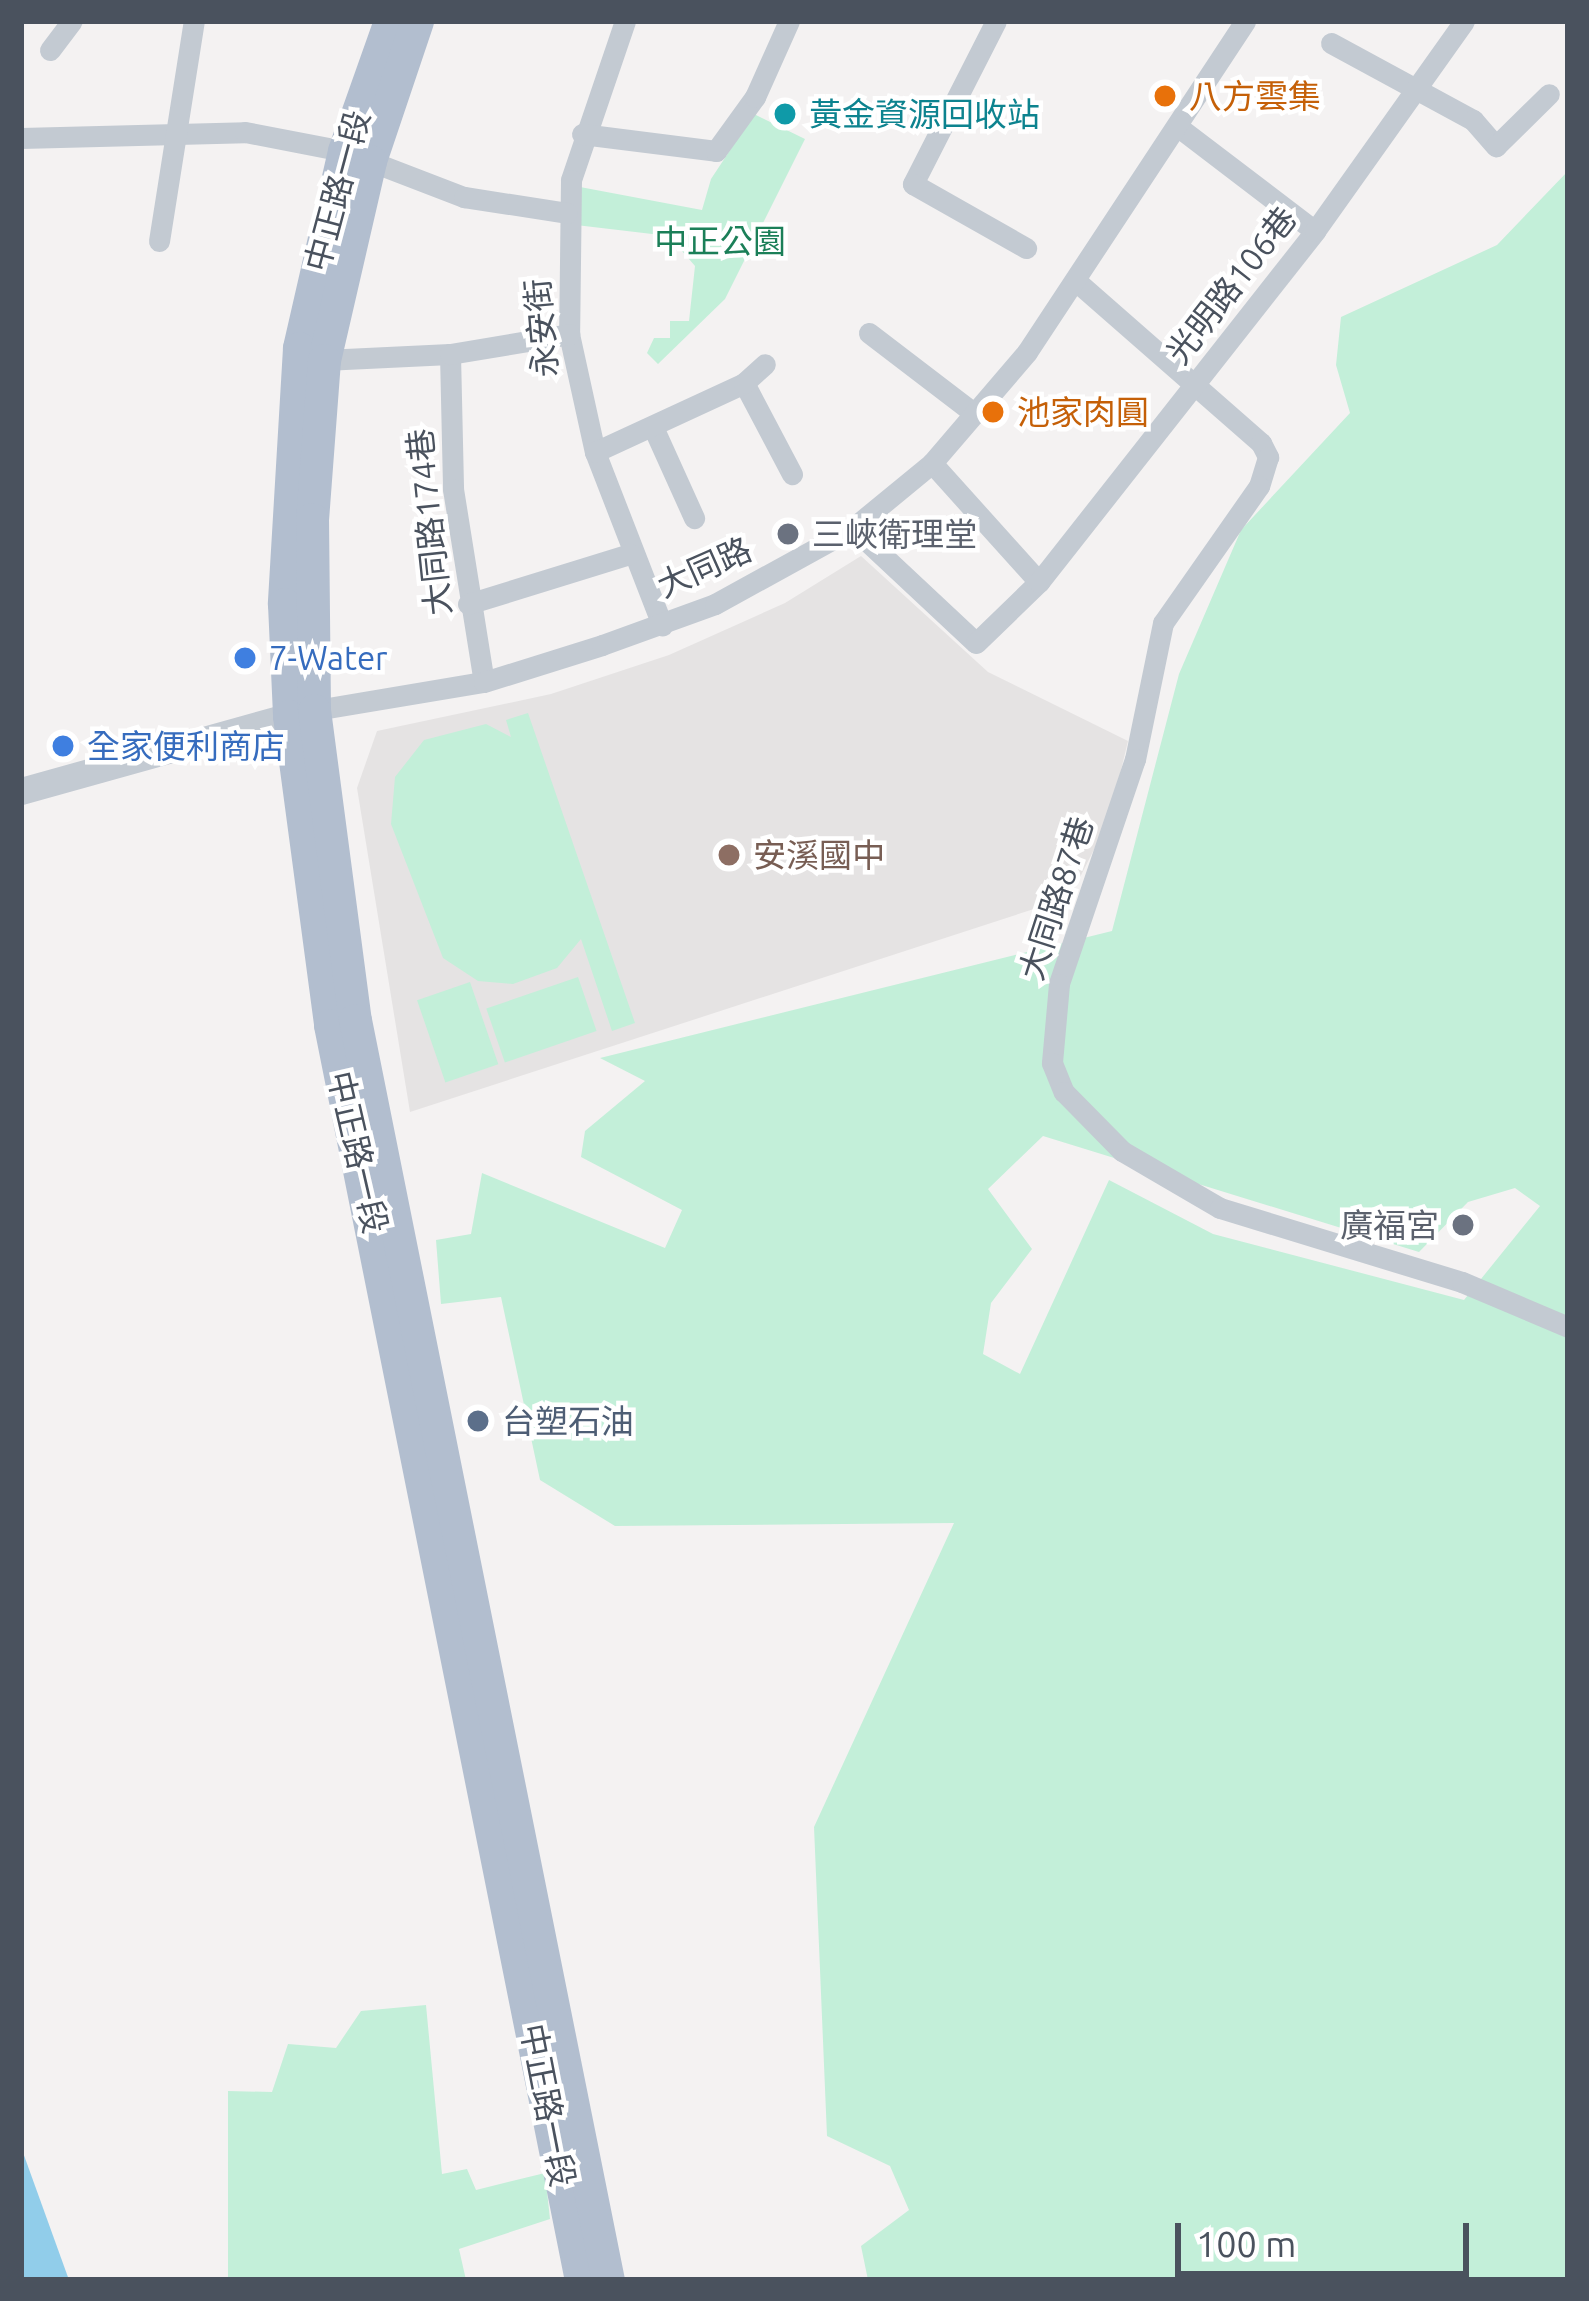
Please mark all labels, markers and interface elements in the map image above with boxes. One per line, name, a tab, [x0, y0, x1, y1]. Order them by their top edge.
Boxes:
place label: 八方雲集	[1189, 76, 1321, 116]
marker: 八方雲集	[1152, 83, 1178, 109]
place label: 黃金資源回收站	[809, 94, 1040, 134]
marker: 黃金資源回收站	[772, 101, 798, 127]
street label: 中正路一段	[297, 106, 377, 276]
street label: 光明路106巷	[1158, 199, 1304, 371]
park label: 中正公園	[654, 221, 786, 261]
street label: 永安街	[517, 277, 565, 379]
place label: 池家肉圓	[1017, 392, 1149, 432]
marker: 池家肉圓	[980, 399, 1006, 425]
street label: 大同路174巷	[399, 427, 459, 617]
place label: 三峽衛理堂	[812, 514, 977, 554]
marker: 三峽衛理堂	[775, 521, 801, 547]
street label: 大同路	[651, 529, 757, 605]
place label: 7-Water	[269, 638, 388, 678]
marker: 7-Water	[232, 645, 258, 671]
place label: 全家便利商店	[87, 726, 285, 766]
marker: 全家便利商店	[50, 733, 76, 759]
street label: 大同路87巷	[1011, 811, 1101, 985]
place label: 安溪國中	[753, 835, 885, 875]
marker: 安溪國中	[716, 842, 742, 868]
street label: 中正路一段	[320, 1067, 396, 1237]
place label: 廣福宮	[1340, 1205, 1439, 1245]
marker: 廣福宮	[1450, 1212, 1476, 1238]
place label: 台塑石油	[502, 1401, 634, 1441]
marker: 台塑石油	[465, 1408, 491, 1434]
street label: 中正路一段	[513, 2020, 583, 2190]
scale bar	[1181, 2199, 1475, 2273]
text: 100 m	[1196, 2223, 1296, 2264]

